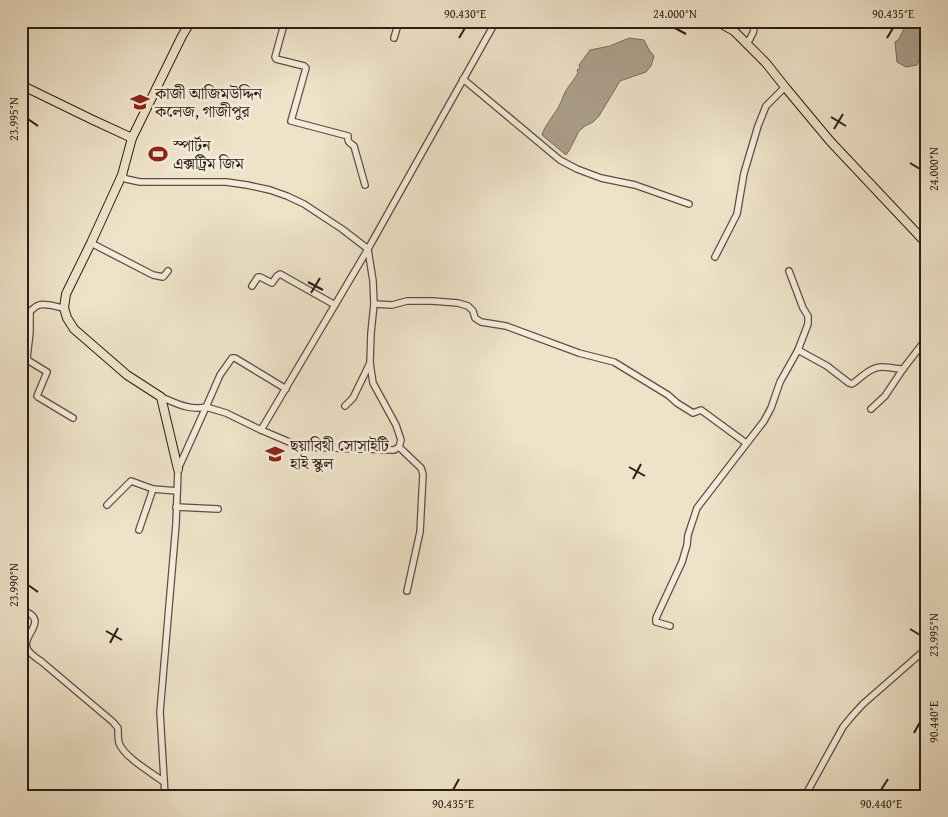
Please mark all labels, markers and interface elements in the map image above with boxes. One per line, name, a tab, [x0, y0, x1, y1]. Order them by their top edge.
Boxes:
text: 90.430°E	[444, 5, 486, 22]
text: 24.000°N	[653, 5, 697, 22]
text: 90.435°E	[872, 5, 914, 22]
place label: কাজী আজিমউদ্দিন কলেজ, গাজীপুর	[154, 81, 263, 123]
school or university icon: কাজী আজিমউদ্দিন কলেজ, গাজীপুর	[129, 91, 151, 113]
text: 23.995°N	[5, 97, 22, 141]
place label: স্পার্টন এক্সট্রিম জিম	[172, 133, 245, 175]
sports icon: স্পার্টন এক্সট্রিম জিম	[147, 143, 169, 165]
text: 24.000°N	[925, 147, 942, 191]
place label: ছয়াবিথী সোসাইটি হাই স্কুল	[289, 433, 390, 475]
school or university icon: ছয়াবিথী সোসাইটি হাই স্কুল	[264, 443, 286, 465]
text: 23.990°N	[5, 563, 22, 607]
text: 23.995°N	[925, 613, 942, 657]
text: 90.440°E	[925, 701, 942, 743]
text: 90.435°E	[432, 795, 474, 812]
text: 90.440°E	[860, 795, 902, 812]

